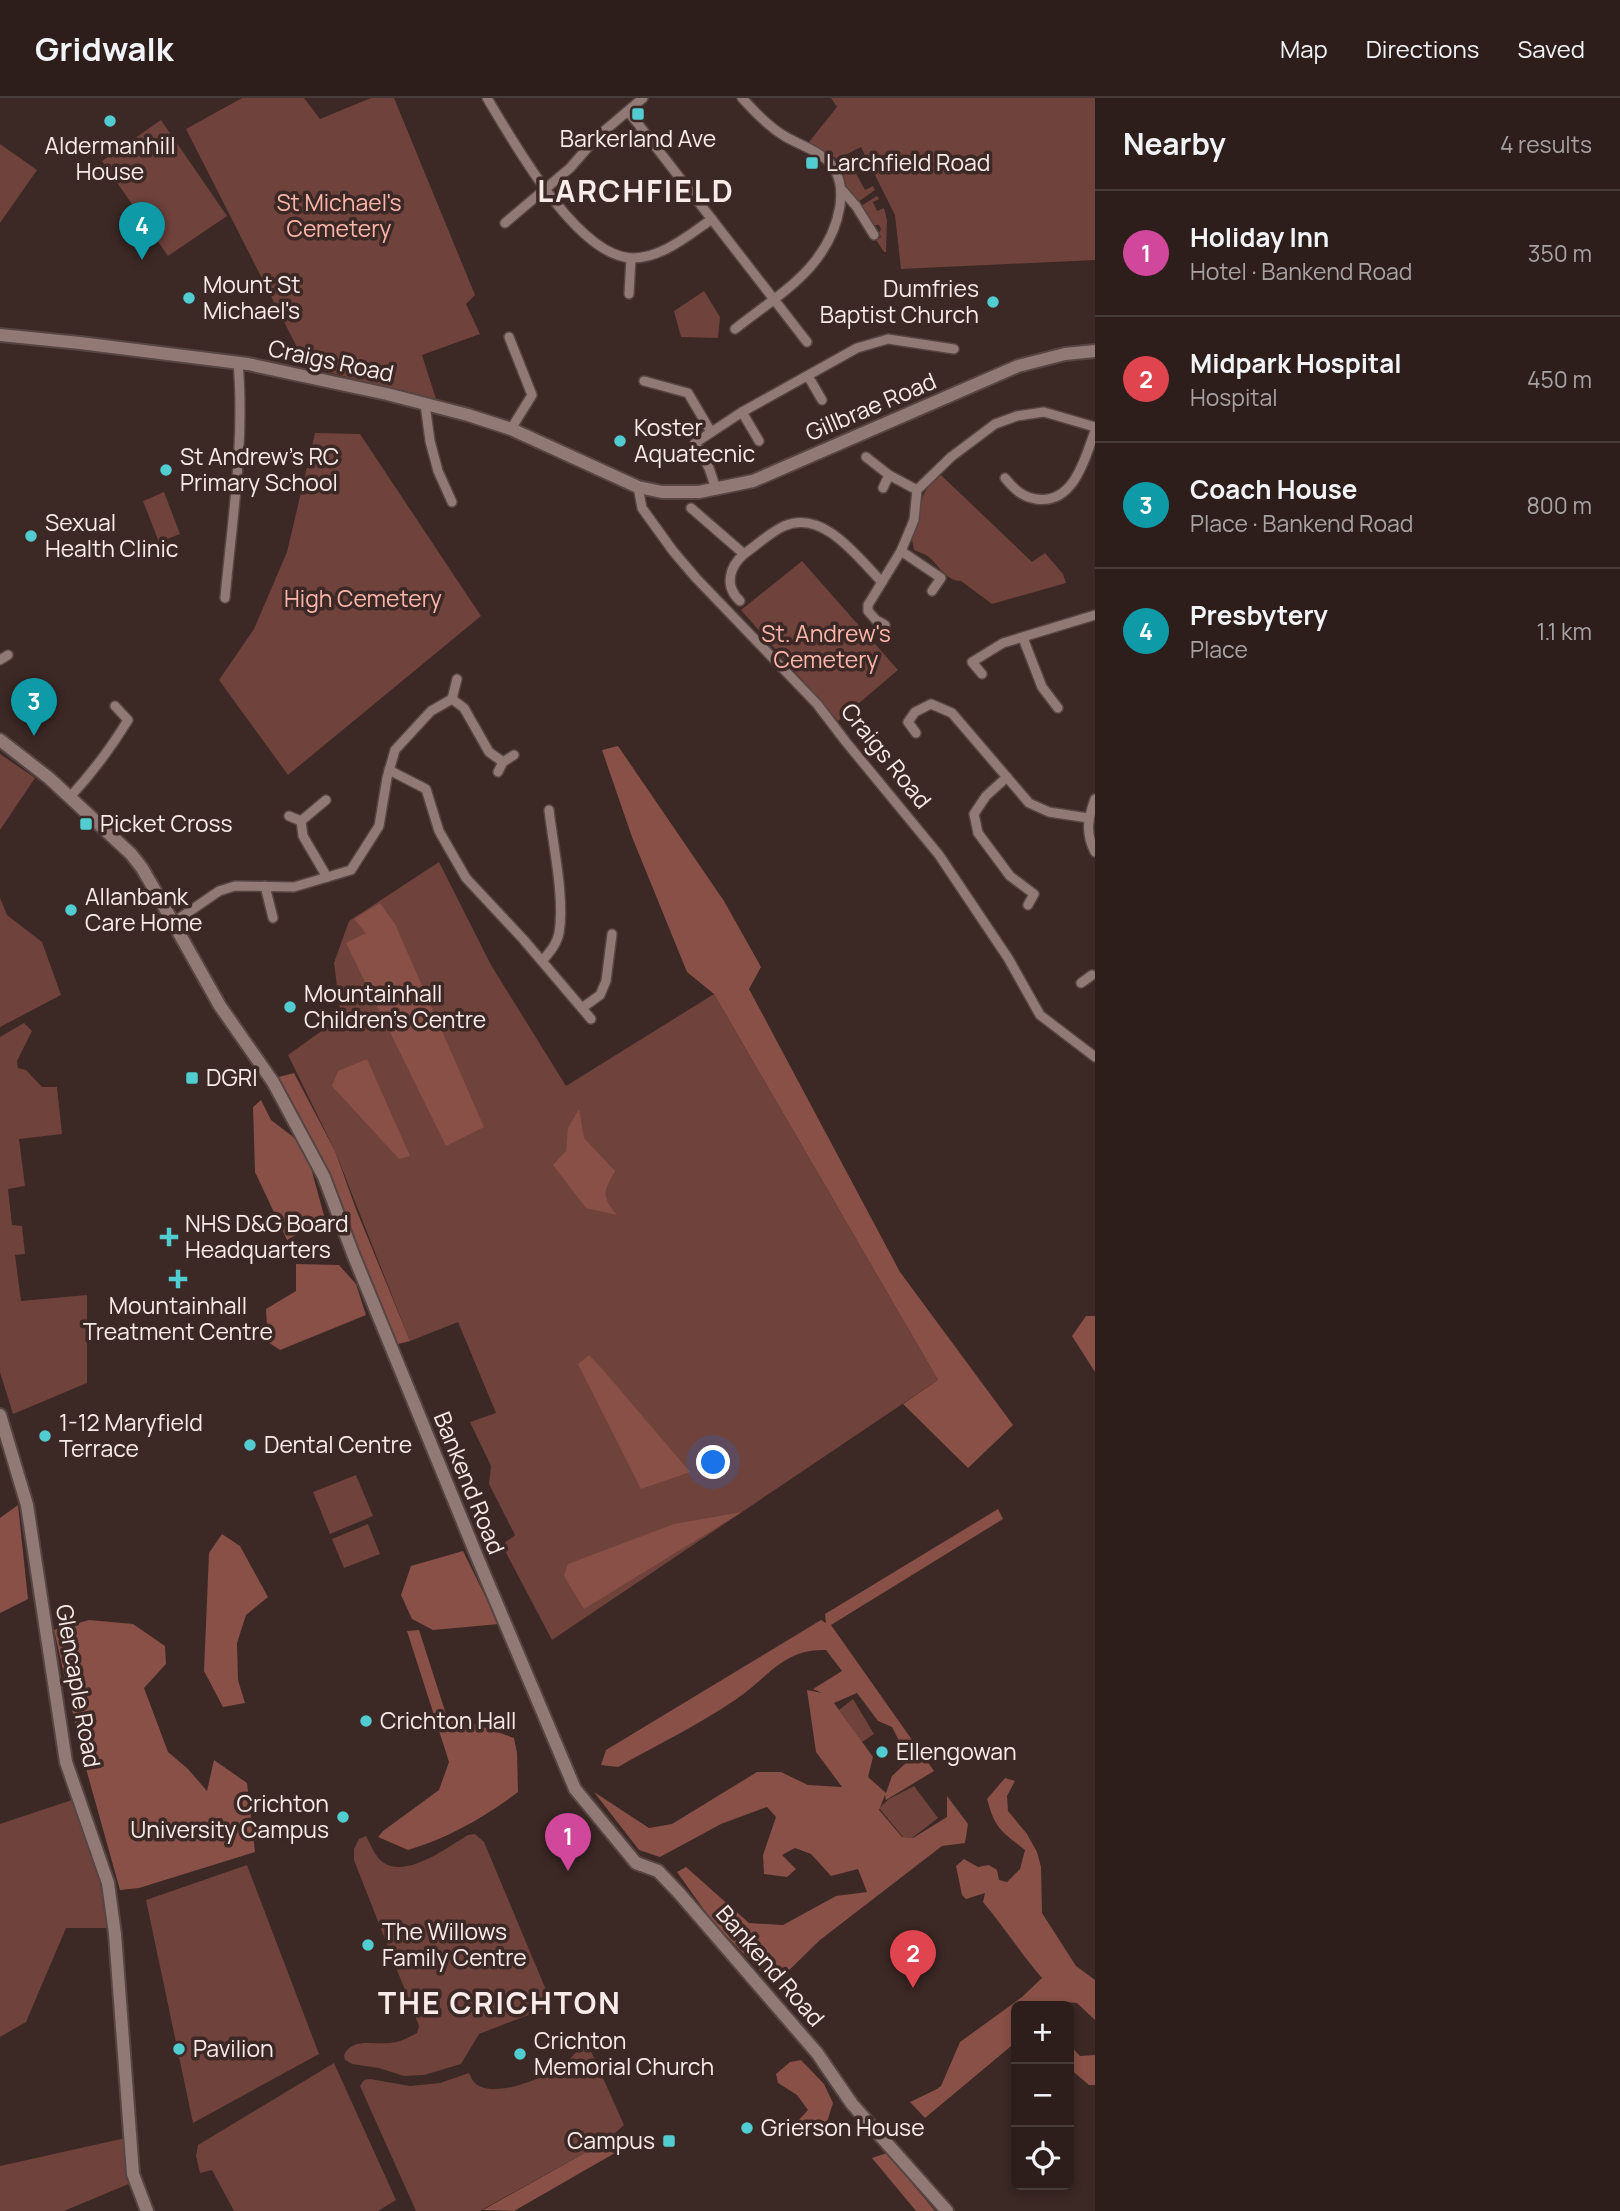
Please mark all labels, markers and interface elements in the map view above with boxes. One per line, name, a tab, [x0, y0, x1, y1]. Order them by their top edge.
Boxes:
text: Gridwalk	[35, 26, 173, 71]
text: Map	[1280, 32, 1328, 65]
text: Directions	[1366, 32, 1479, 65]
text: Saved	[1517, 32, 1585, 65]
marker: Barkerland Ave	[630, 106, 646, 122]
marker: Aldermanhill House	[102, 113, 118, 129]
place label: Barkerland Ave	[560, 122, 716, 154]
text: Nearby	[1123, 123, 1226, 164]
text: 4 results	[1500, 128, 1592, 160]
place label: Aldermanhill House	[44, 129, 176, 187]
place label: Larchfield Road	[826, 146, 990, 178]
marker: Larchfield Road	[804, 155, 820, 171]
district label: LARCHFIELD	[537, 170, 735, 211]
park label: St Michael's Cemetery	[276, 186, 402, 244]
pin: 4	[119, 202, 165, 260]
text: Holiday Inn	[1190, 219, 1329, 255]
text: 1	[1141, 237, 1151, 269]
text: 350 m	[1528, 237, 1592, 269]
text: Hotel · Bankend Road	[1190, 255, 1412, 287]
place label: Mount St Michael's	[203, 268, 300, 326]
place label: Dumfries Baptist Church	[820, 272, 979, 330]
marker: Mount St Michael's	[181, 290, 197, 306]
marker: Dumfries Baptist Church	[985, 294, 1001, 310]
street label: Craigs Road	[266, 331, 397, 389]
text: Midpark Hospital	[1190, 345, 1402, 381]
text: 2	[1139, 363, 1153, 395]
text: 450 m	[1527, 363, 1592, 395]
street label: Gillbrae Road	[800, 364, 941, 448]
text: Hospital	[1190, 381, 1278, 413]
place label: Koster Aquatecnic	[634, 411, 755, 469]
marker: Koster Aquatecnic	[612, 433, 628, 449]
place label: St Andrew's RC Primary School	[180, 440, 339, 498]
marker: St Andrew's RC Primary School	[158, 462, 174, 478]
text: Coach House	[1190, 471, 1358, 507]
text: 3	[1139, 489, 1153, 521]
text: 800 m	[1526, 489, 1592, 521]
place label: Sexual Health Clinic	[45, 506, 179, 564]
text: Place · Bankend Road	[1190, 507, 1413, 539]
marker: Sexual Health Clinic	[23, 528, 39, 544]
park label: High Cemetery	[284, 582, 442, 614]
text: Presbytery	[1190, 597, 1328, 633]
text: 4	[1139, 615, 1153, 647]
text: 1.1 km	[1536, 615, 1592, 647]
park label: St. Andrew's Cemetery	[761, 617, 891, 675]
text: Place	[1190, 633, 1248, 665]
pin: 3	[11, 678, 57, 736]
street label: Craigs Road	[834, 696, 939, 815]
place label: Picket Cross	[100, 807, 233, 839]
marker: Picket Cross	[78, 816, 94, 832]
place label: Allanbank Care Home	[85, 880, 203, 938]
marker: Allanbank Care Home	[63, 902, 79, 918]
place label: Mountainhall Children's Centre	[304, 977, 486, 1035]
marker: Mountainhall Children's Centre	[282, 999, 298, 1015]
place label: DGRI	[206, 1061, 258, 1093]
marker: DGRI	[184, 1070, 200, 1086]
place label: NHS D&G Board Headquarters	[185, 1207, 349, 1265]
marker: NHS D&G Board Headquarters	[159, 1227, 179, 1247]
marker: Mountainhall Treatment Centre	[168, 1269, 188, 1289]
place label: Mountainhall Treatment Centre	[83, 1289, 273, 1347]
place label: 1-12 Maryfield Terrace	[59, 1406, 203, 1464]
street label: Bankend Road	[427, 1407, 513, 1559]
marker: 1-12 Maryfield Terrace	[37, 1428, 53, 1444]
place label: Dental Centre	[264, 1428, 412, 1460]
marker: Dental Centre	[242, 1437, 258, 1453]
your location	[696, 1445, 730, 1479]
street label: Glencaple Road	[49, 1602, 109, 1770]
place label: Crichton Hall	[380, 1704, 516, 1736]
marker: Crichton Hall	[358, 1713, 374, 1729]
place label: Ellengowan	[896, 1735, 1017, 1767]
marker: Ellengowan	[874, 1744, 890, 1760]
place label: Crichton University Campus	[130, 1787, 329, 1845]
marker: Crichton University Campus	[335, 1809, 351, 1825]
pin: 1	[545, 1813, 591, 1871]
street label: Bankend Road	[709, 1898, 832, 2033]
place label: The Willows Family Centre	[382, 1915, 527, 1973]
pin: 2	[890, 1930, 936, 1988]
marker: The Willows Family Centre	[360, 1937, 376, 1953]
district label: THE CRICHTON	[378, 1982, 622, 2023]
map controls	[1011, 2001, 1074, 2190]
button: +	[1011, 2001, 1074, 2064]
place label: Crichton Memorial Church	[534, 2024, 714, 2082]
place label: Pavilion	[193, 2032, 274, 2064]
marker: Pavilion	[171, 2041, 187, 2057]
marker: Crichton Memorial Church	[512, 2046, 528, 2062]
button: −	[1011, 2064, 1074, 2127]
place label: Grierson House	[761, 2111, 925, 2143]
marker: Grierson House	[739, 2120, 755, 2136]
place label: Campus	[567, 2124, 655, 2156]
button: locate	[1011, 2127, 1074, 2190]
marker: Campus	[661, 2133, 677, 2149]

